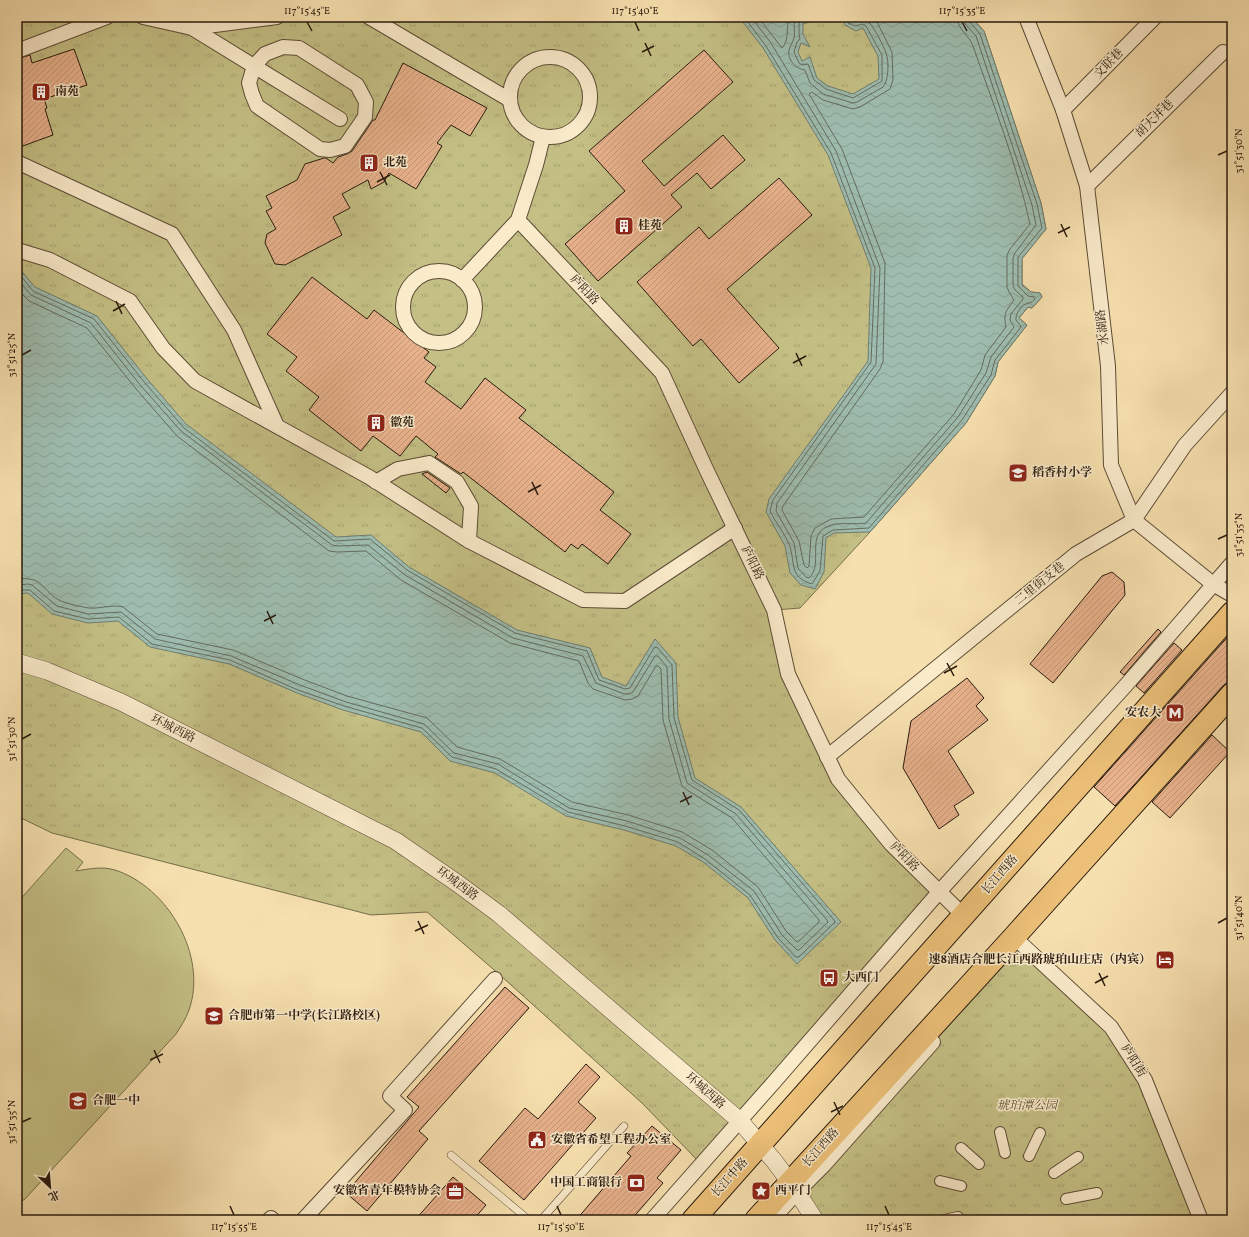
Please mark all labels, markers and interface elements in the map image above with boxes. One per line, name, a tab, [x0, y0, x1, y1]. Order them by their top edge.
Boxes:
text: 117°15'45"E	[284, 4, 330, 18]
text: 117°15'40"E	[611, 4, 659, 18]
text: 117°15'35"E	[939, 4, 985, 18]
street label: 文联巷	[1091, 45, 1127, 83]
building icon: 南苑	[30, 81, 52, 103]
place label: 南苑	[55, 84, 79, 100]
street label: 胡大井巷	[1132, 96, 1178, 142]
text: 31°51'30"N	[1232, 128, 1246, 174]
building icon: 北苑	[358, 152, 380, 174]
place label: 北苑	[383, 155, 407, 171]
building icon: 桂苑	[613, 215, 635, 237]
place label: 桂苑	[638, 218, 662, 234]
street label: 庐阳路	[566, 271, 602, 309]
street label: 水湖路	[1093, 308, 1113, 346]
text: 31°51'25"N	[5, 332, 19, 377]
building icon: 徽苑	[365, 412, 387, 434]
place label: 徽苑	[390, 415, 414, 431]
school or university icon: 稻香村小学	[1007, 462, 1029, 484]
place label: 稻香村小学	[1032, 465, 1092, 481]
text: 31°51'35"N	[1232, 512, 1246, 557]
street label: 庐阳路	[737, 543, 767, 583]
street label: 二里街支巷	[1012, 559, 1068, 609]
metro station icon: 安农大	[1164, 702, 1186, 724]
place label: 安农大	[1125, 705, 1161, 721]
street label: 环城西路	[148, 711, 198, 747]
text: 31°51'30"N	[5, 716, 19, 762]
street label: 庐阳路	[886, 838, 922, 876]
street label: 长江西路	[978, 852, 1022, 898]
street label: 环城西路	[433, 863, 481, 905]
text: 31°51'40"N	[1232, 895, 1246, 941]
hotel icon: 速8酒店合肥长江西路琥珀山庄店（内宾）	[1154, 949, 1176, 971]
place label: 速8酒店合肥长江西路琥珀山庄店（内宾）	[928, 952, 1151, 968]
bus stop icon: 大西门	[818, 967, 840, 989]
place label: 大西门	[843, 970, 879, 986]
school or university icon: 合肥市第一中学(长江路校区)	[203, 1005, 225, 1027]
place label: 合肥市第一中学(长江路校区)	[228, 1008, 380, 1024]
street label: 庐阳街	[1117, 1041, 1150, 1081]
street label: 环城西路	[682, 1069, 728, 1113]
school or university icon: 合肥一中	[67, 1090, 89, 1112]
place label: 合肥一中	[92, 1093, 140, 1109]
park label: 琥珀潭公园	[997, 1098, 1059, 1114]
text: 31°51'35"N	[5, 1099, 19, 1144]
street label: 长江西路	[799, 1125, 843, 1171]
public building icon: 安徽省希望工程办公室	[526, 1129, 548, 1151]
place label: 安徽省希望工程办公室	[551, 1132, 671, 1148]
street label: 长江中路	[708, 1155, 752, 1201]
north arrow	[30, 1167, 70, 1207]
bank icon: 中国工商银行	[625, 1172, 647, 1194]
place label: 中国工商银行	[550, 1175, 622, 1191]
office icon: 安徽省青年模特协会	[444, 1180, 466, 1202]
place icon: 西平门	[750, 1180, 772, 1202]
place label: 安徽省青年模特协会	[333, 1183, 441, 1199]
place label: 西平门	[775, 1183, 811, 1199]
text: 北	[45, 1185, 62, 1204]
text: 117°15'55"E	[211, 1220, 257, 1234]
text: 117°15'50"E	[538, 1220, 584, 1234]
text: 117°15'45"E	[866, 1220, 912, 1234]

